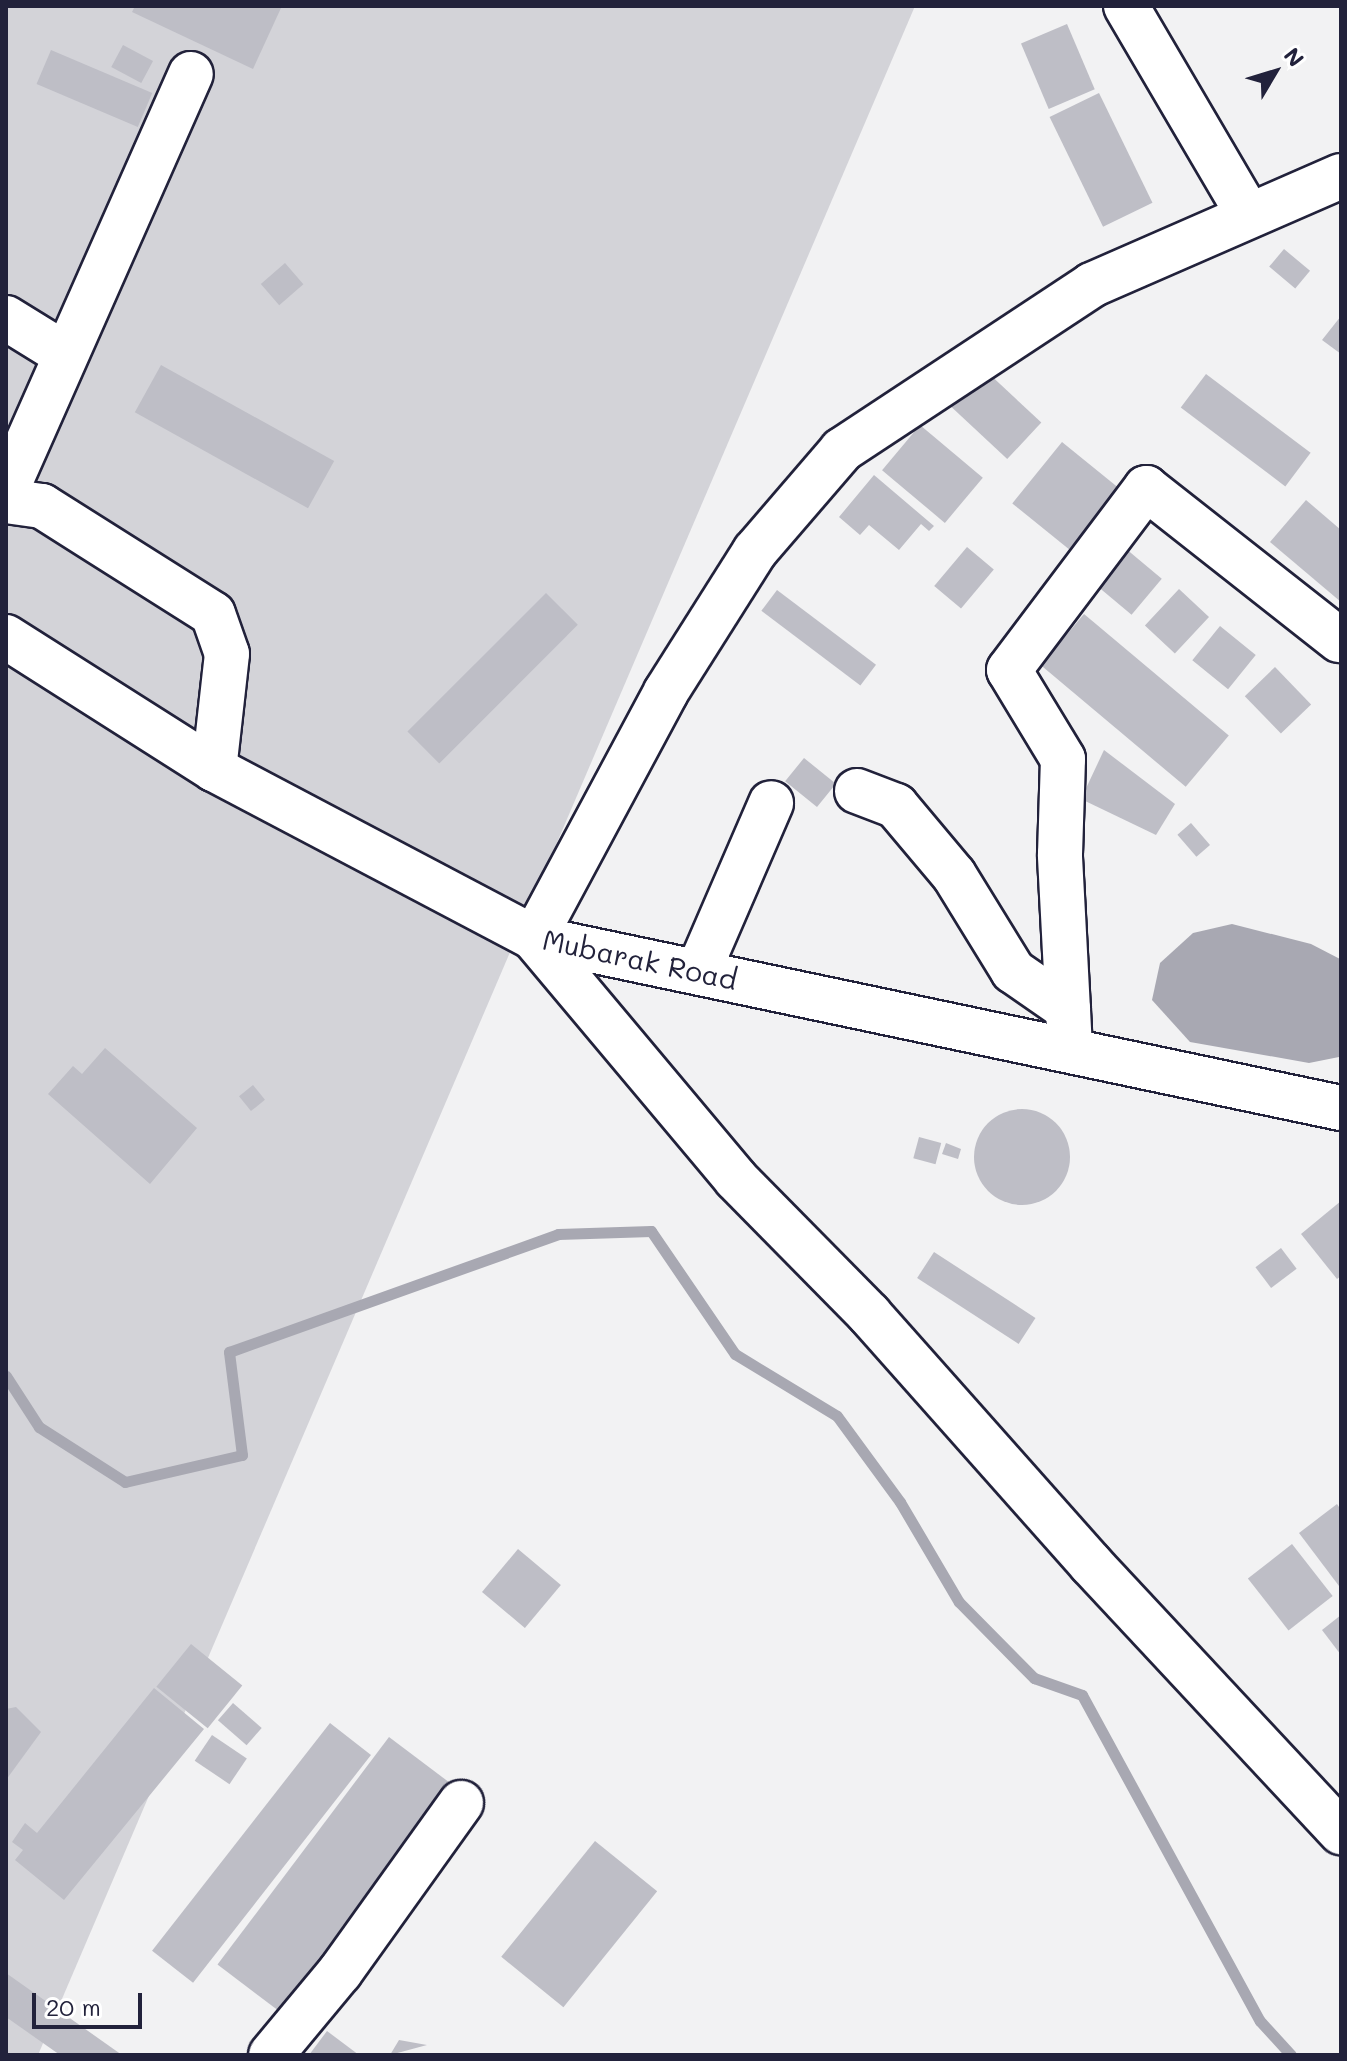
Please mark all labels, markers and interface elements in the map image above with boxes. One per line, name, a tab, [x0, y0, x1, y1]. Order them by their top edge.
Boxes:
north arrow	[1235, 32, 1315, 112]
text: N	[1278, 41, 1311, 72]
street label: Mubarak Road	[540, 922, 740, 996]
scale bar	[36, 1977, 146, 2027]
text: 20 m	[46, 1991, 101, 2022]

